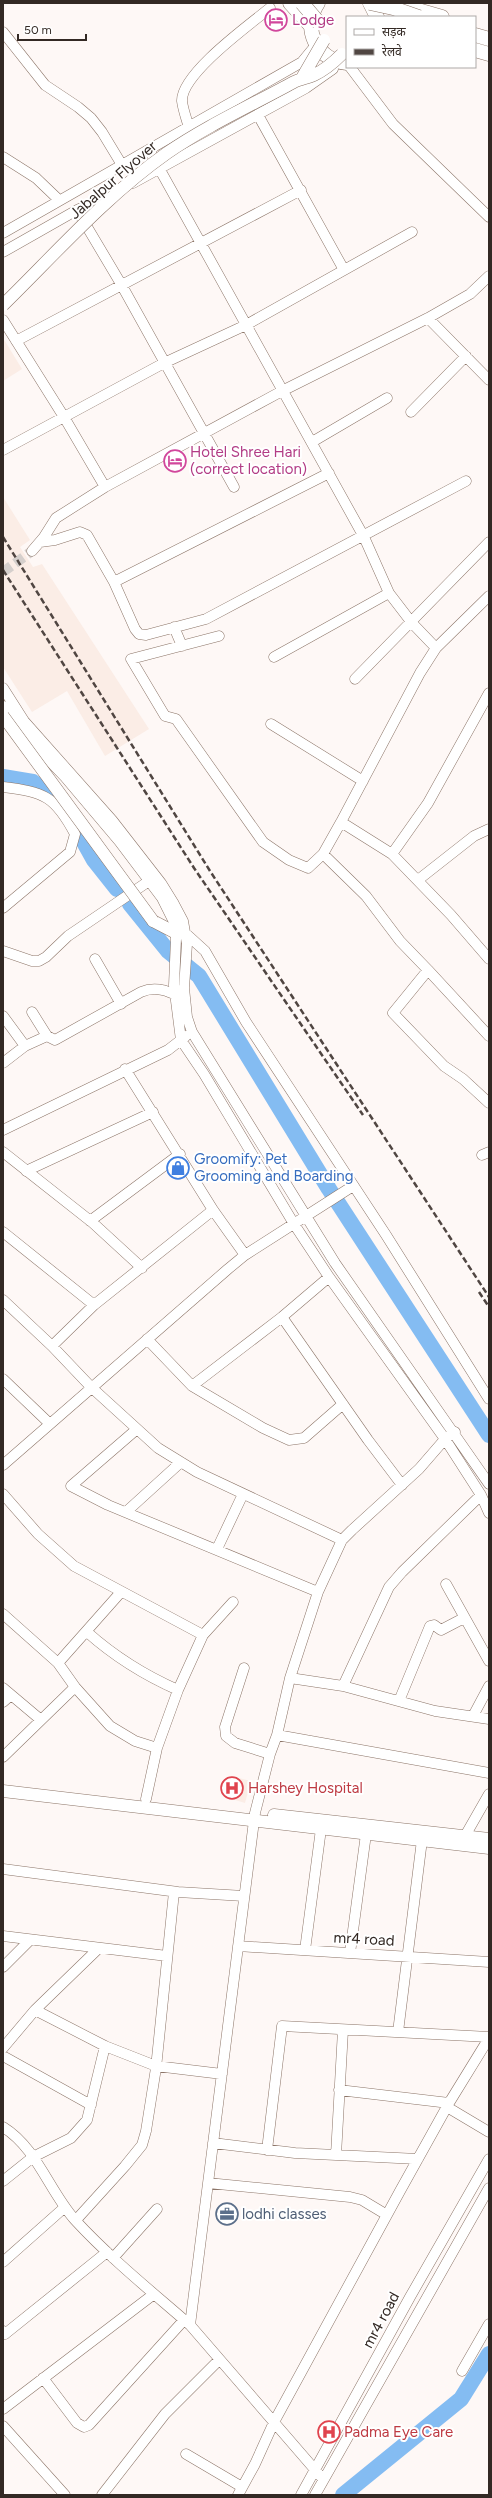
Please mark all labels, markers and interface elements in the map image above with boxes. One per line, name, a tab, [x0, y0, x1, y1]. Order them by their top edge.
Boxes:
hotel icon: Lodge	[263, 7, 289, 33]
place label: Lodge	[292, 11, 334, 29]
scale bar	[18, 16, 86, 42]
legend	[346, 16, 476, 68]
text: 50 m	[24, 23, 52, 37]
text: सड़क	[382, 25, 407, 39]
text: रेलवे	[382, 44, 402, 59]
street label: Jabalpur Flyover	[66, 137, 160, 223]
place label: Hotel Shree Hari (correct location)	[190, 443, 307, 478]
hotel icon: Hotel Shree Hari (correct location)	[162, 448, 188, 474]
place label: Groomify: Pet Grooming and Boarding	[194, 1150, 354, 1185]
shop icon: Groomify: Pet Grooming and Boarding	[165, 1155, 191, 1181]
hospital icon: Harshey Hospital	[219, 1775, 245, 1801]
place label: Harshey Hospital	[248, 1779, 363, 1797]
street label: mr4 road	[333, 1928, 395, 1950]
office icon: lodhi classes	[214, 2201, 240, 2227]
place label: lodhi classes	[242, 2205, 327, 2223]
street label: mr4 road	[359, 2289, 403, 2351]
hospital icon: Padma Eye Care	[316, 2419, 342, 2445]
place label: Padma Eye Care	[344, 2423, 453, 2441]

